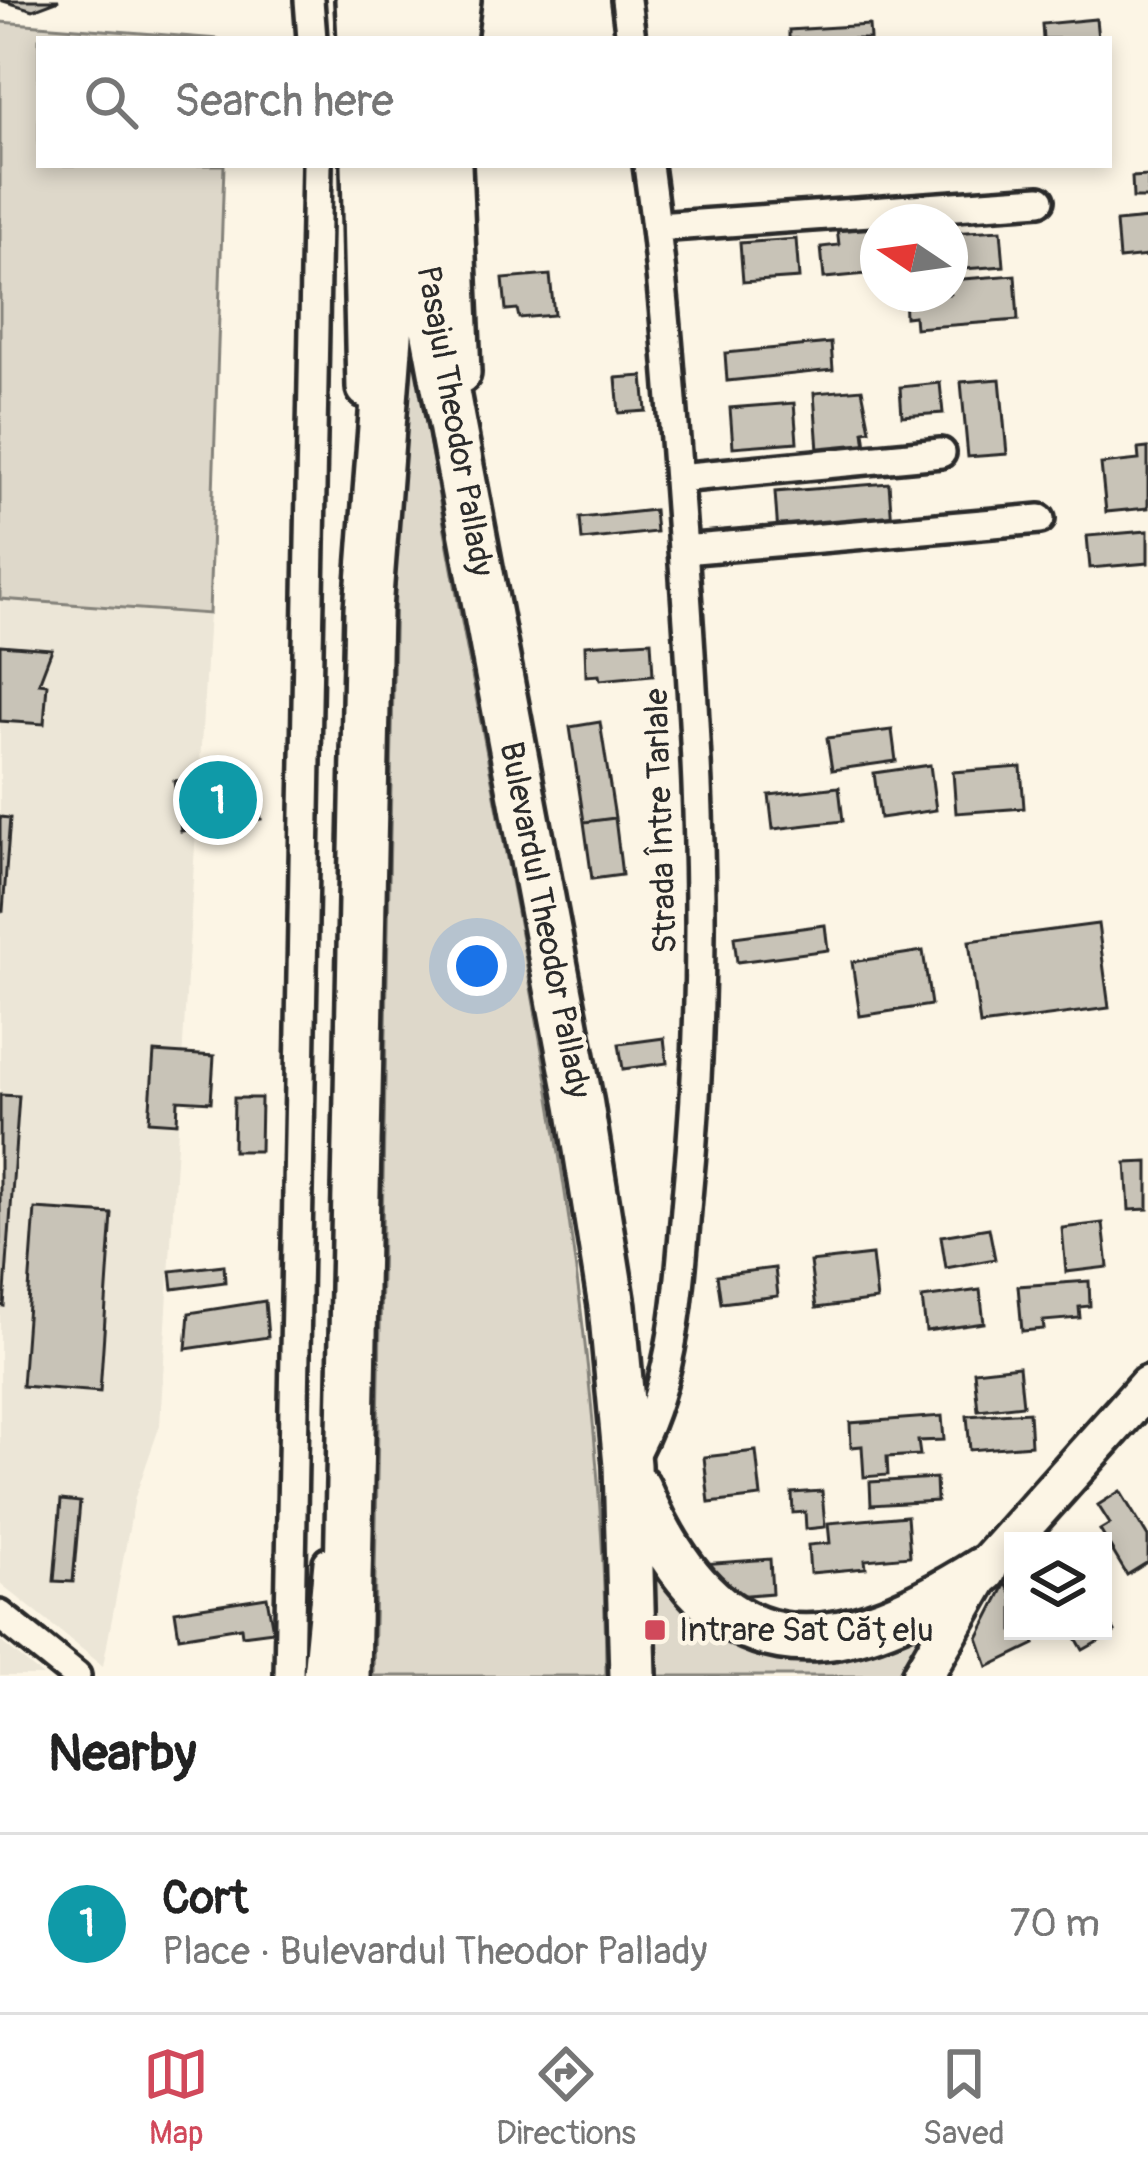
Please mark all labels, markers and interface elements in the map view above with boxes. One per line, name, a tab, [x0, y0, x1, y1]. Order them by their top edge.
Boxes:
search box	[36, 36, 1112, 168]
icon: search	[78, 69, 144, 135]
text: Search here	[174, 74, 394, 130]
north arrow	[860, 204, 968, 312]
street label: Pasajul Theodor Pallady	[408, 263, 502, 579]
street label: Strada Între Tarlale	[636, 688, 686, 954]
street label: Bulevardul Theodor Pallady	[490, 738, 600, 1102]
pin: 1	[179, 755, 257, 845]
your location	[447, 936, 507, 996]
map controls	[1004, 1532, 1112, 1640]
button: layers	[1004, 1532, 1112, 1640]
place label: Intrare Sat Cățelu	[679, 1610, 934, 1651]
marker: Intrare Sat Cățelu	[642, 1617, 668, 1643]
text: Nearby	[48, 1722, 196, 1786]
text: Cort	[162, 1871, 248, 1927]
text: 1	[79, 1899, 95, 1948]
text: 70 m	[1010, 1899, 1100, 1948]
text: Place · Bulevardul Theodor Pallady	[162, 1927, 707, 1976]
tab: Map	[143, 2041, 209, 2154]
tab: Directions	[496, 2041, 636, 2154]
tab: Saved	[923, 2041, 1005, 2154]

